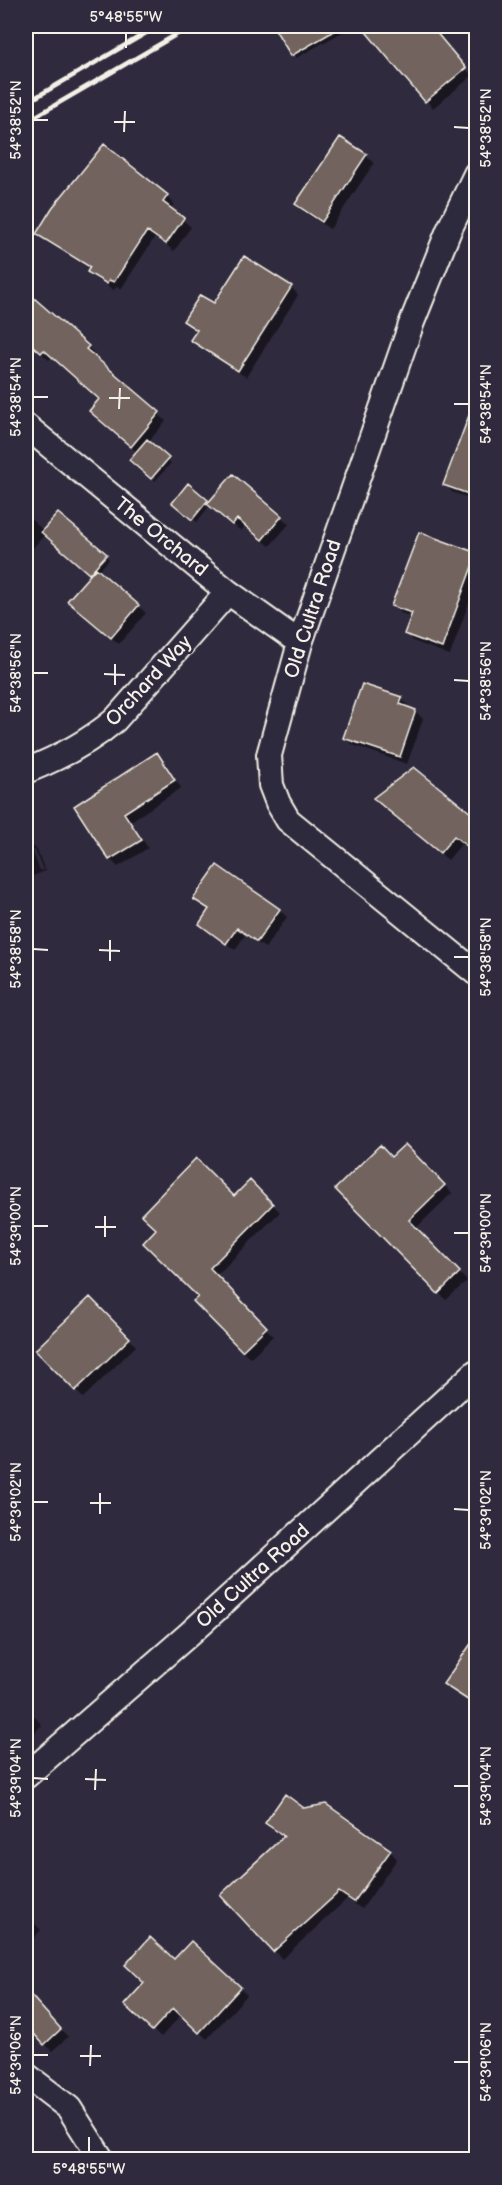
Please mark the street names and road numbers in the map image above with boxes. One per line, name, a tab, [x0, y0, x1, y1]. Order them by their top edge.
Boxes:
street label: The Orchard	[109, 492, 213, 582]
street label: Old Cultra Road	[279, 537, 347, 681]
street label: Orchard Way	[101, 631, 197, 731]
street label: Old Cultra Road	[191, 1519, 315, 1633]

